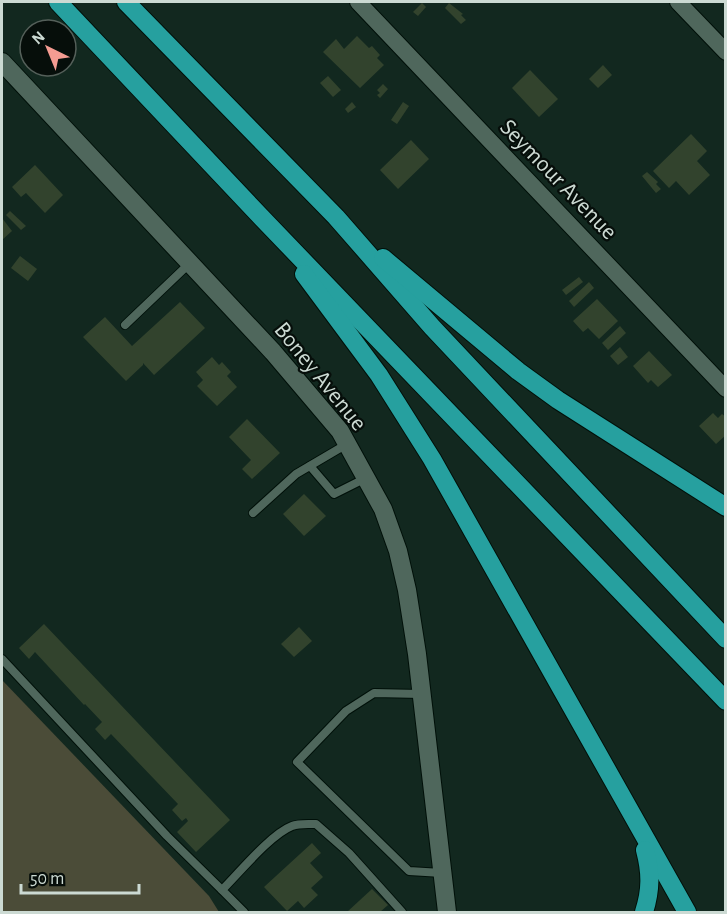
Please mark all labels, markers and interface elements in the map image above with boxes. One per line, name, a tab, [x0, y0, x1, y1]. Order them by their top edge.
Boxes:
north arrow	[18, 18, 78, 78]
text: N	[29, 28, 48, 47]
street label: Seymour Avenue	[495, 115, 621, 244]
street label: Boney Avenue	[269, 318, 371, 435]
scale bar	[21, 857, 140, 895]
text: 50 m	[30, 870, 64, 888]

